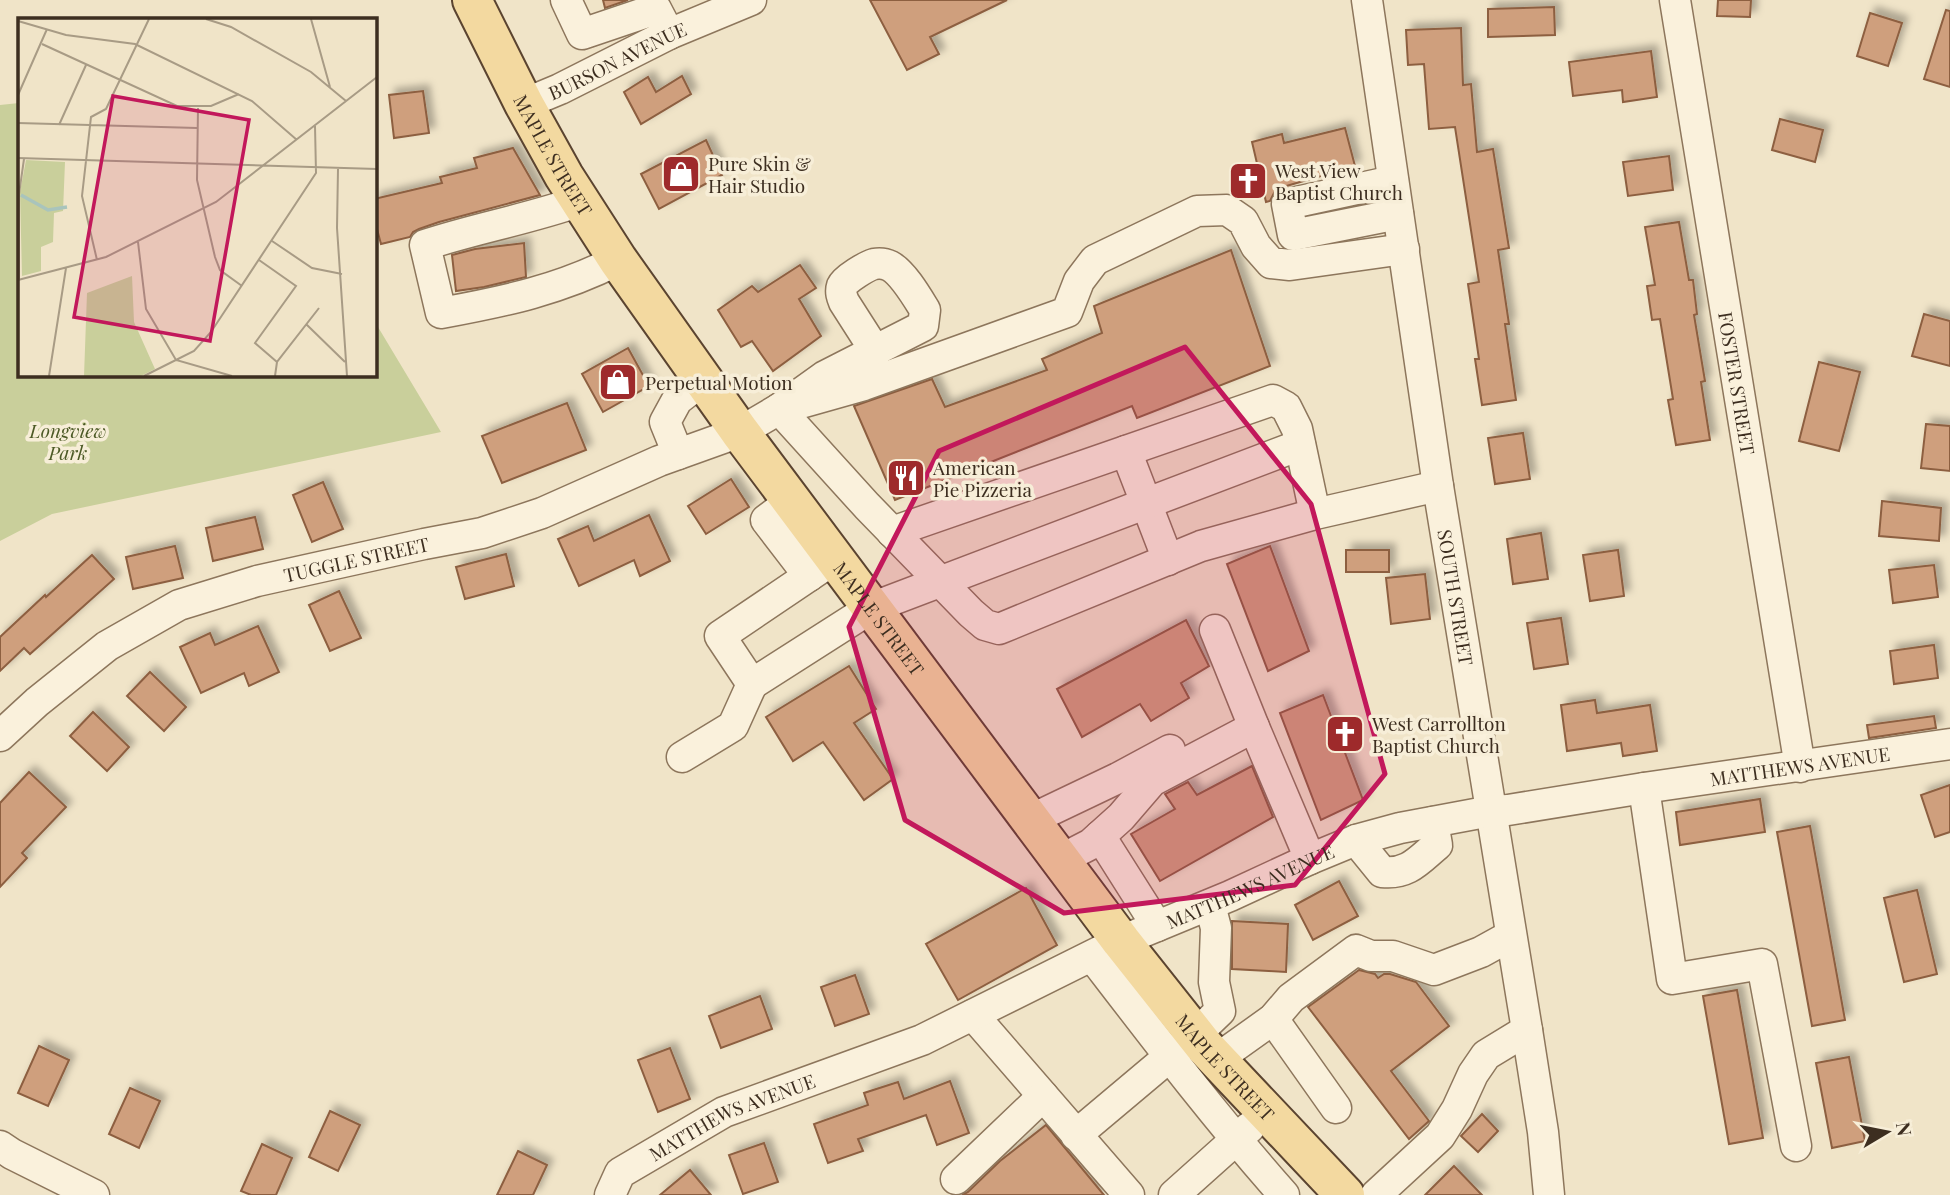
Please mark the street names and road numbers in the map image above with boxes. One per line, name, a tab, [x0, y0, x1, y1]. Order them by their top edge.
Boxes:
street label: BURSON AVENUE	[544, 15, 690, 105]
street label: MAPLE STREET	[508, 90, 599, 221]
street label: FOSTER STREET	[1713, 310, 1762, 457]
street label: SOUTH STREET	[1432, 527, 1480, 667]
street label: TUGGLE STREET	[281, 530, 432, 588]
street label: MAPLE STREET	[828, 556, 931, 681]
street label: MATTHEWS AVENUE	[1708, 740, 1891, 791]
street label: MATTHEWS AVENUE	[1162, 837, 1338, 934]
street label: MAPLE STREET	[1170, 1008, 1281, 1126]
street label: MATTHEWS AVENUE	[644, 1067, 819, 1166]

